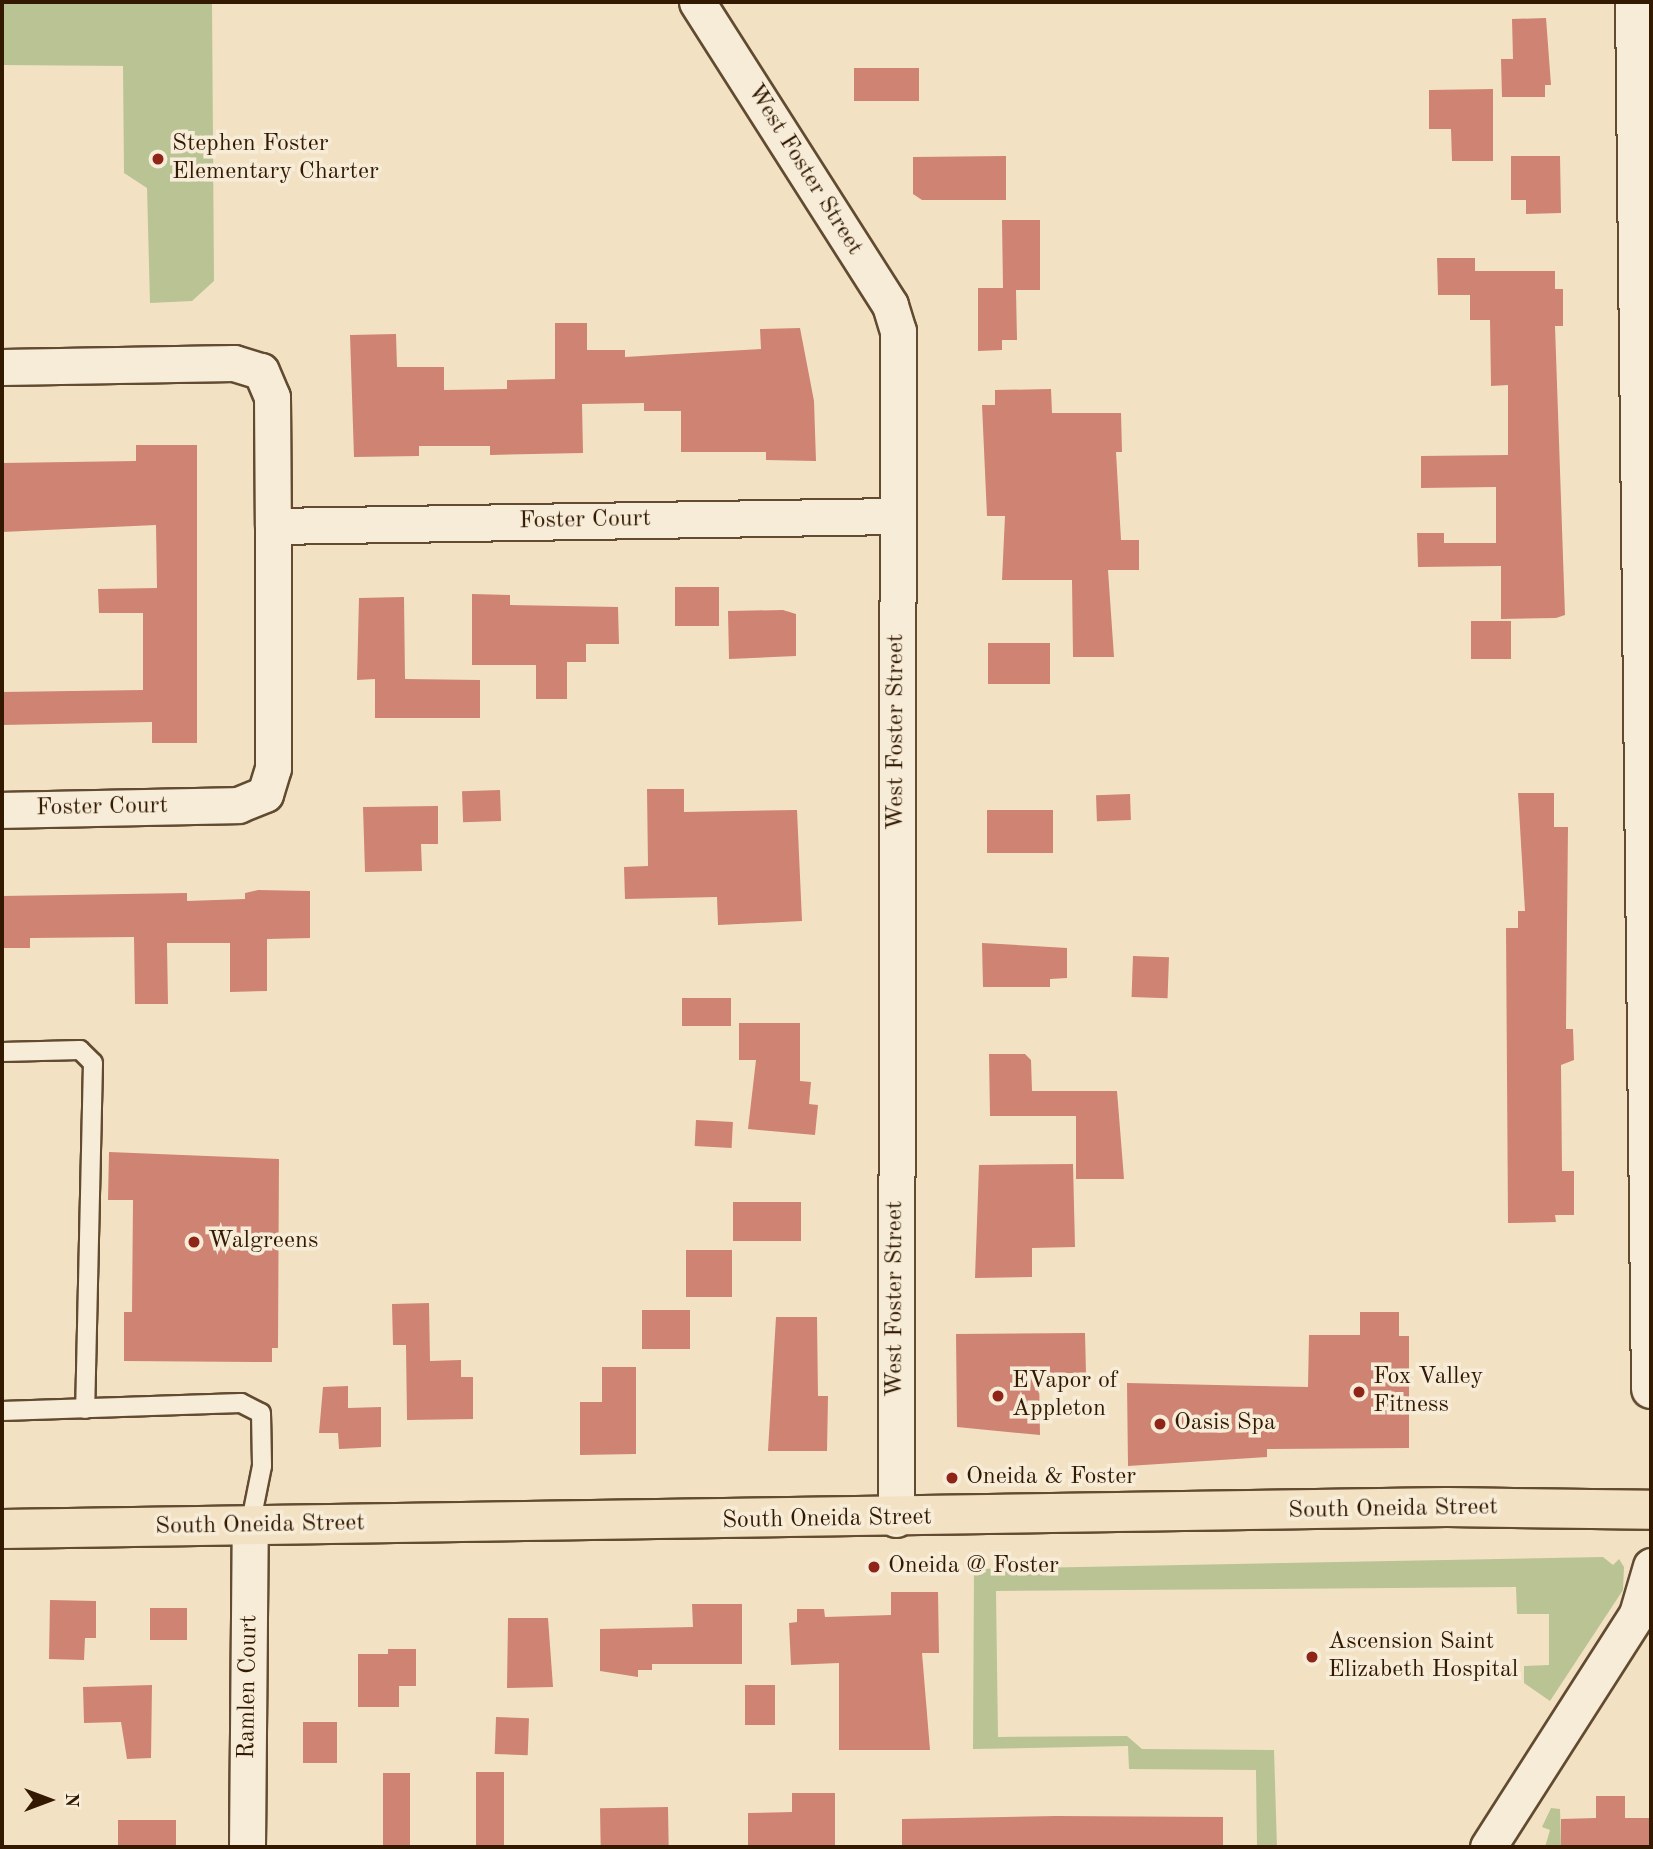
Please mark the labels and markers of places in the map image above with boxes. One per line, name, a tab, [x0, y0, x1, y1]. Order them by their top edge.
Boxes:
place label: Stephen Foster Elementary Charter	[172, 131, 379, 187]
marker: Stephen Foster Elementary Charter	[150, 151, 166, 167]
place label: Walgreens	[208, 1228, 318, 1256]
marker: Walgreens	[186, 1234, 202, 1250]
place label: Fox Valley Fitness	[1373, 1364, 1483, 1420]
place label: EVapor of Appleton	[1012, 1368, 1118, 1424]
marker: Fox Valley Fitness	[1351, 1384, 1367, 1400]
marker: EVapor of Appleton	[990, 1388, 1006, 1404]
place label: Oasis Spa	[1174, 1410, 1276, 1438]
marker: Oasis Spa	[1152, 1416, 1168, 1432]
place label: Oneida & Foster	[966, 1464, 1136, 1492]
marker: Oneida & Foster	[944, 1470, 960, 1486]
place label: Oneida @ Foster	[888, 1553, 1059, 1581]
marker: Oneida @ Foster	[866, 1559, 882, 1575]
place label: Ascension Saint Elizabeth Hospital	[1328, 1629, 1518, 1685]
marker: Ascension Saint Elizabeth Hospital	[1302, 1647, 1322, 1667]

